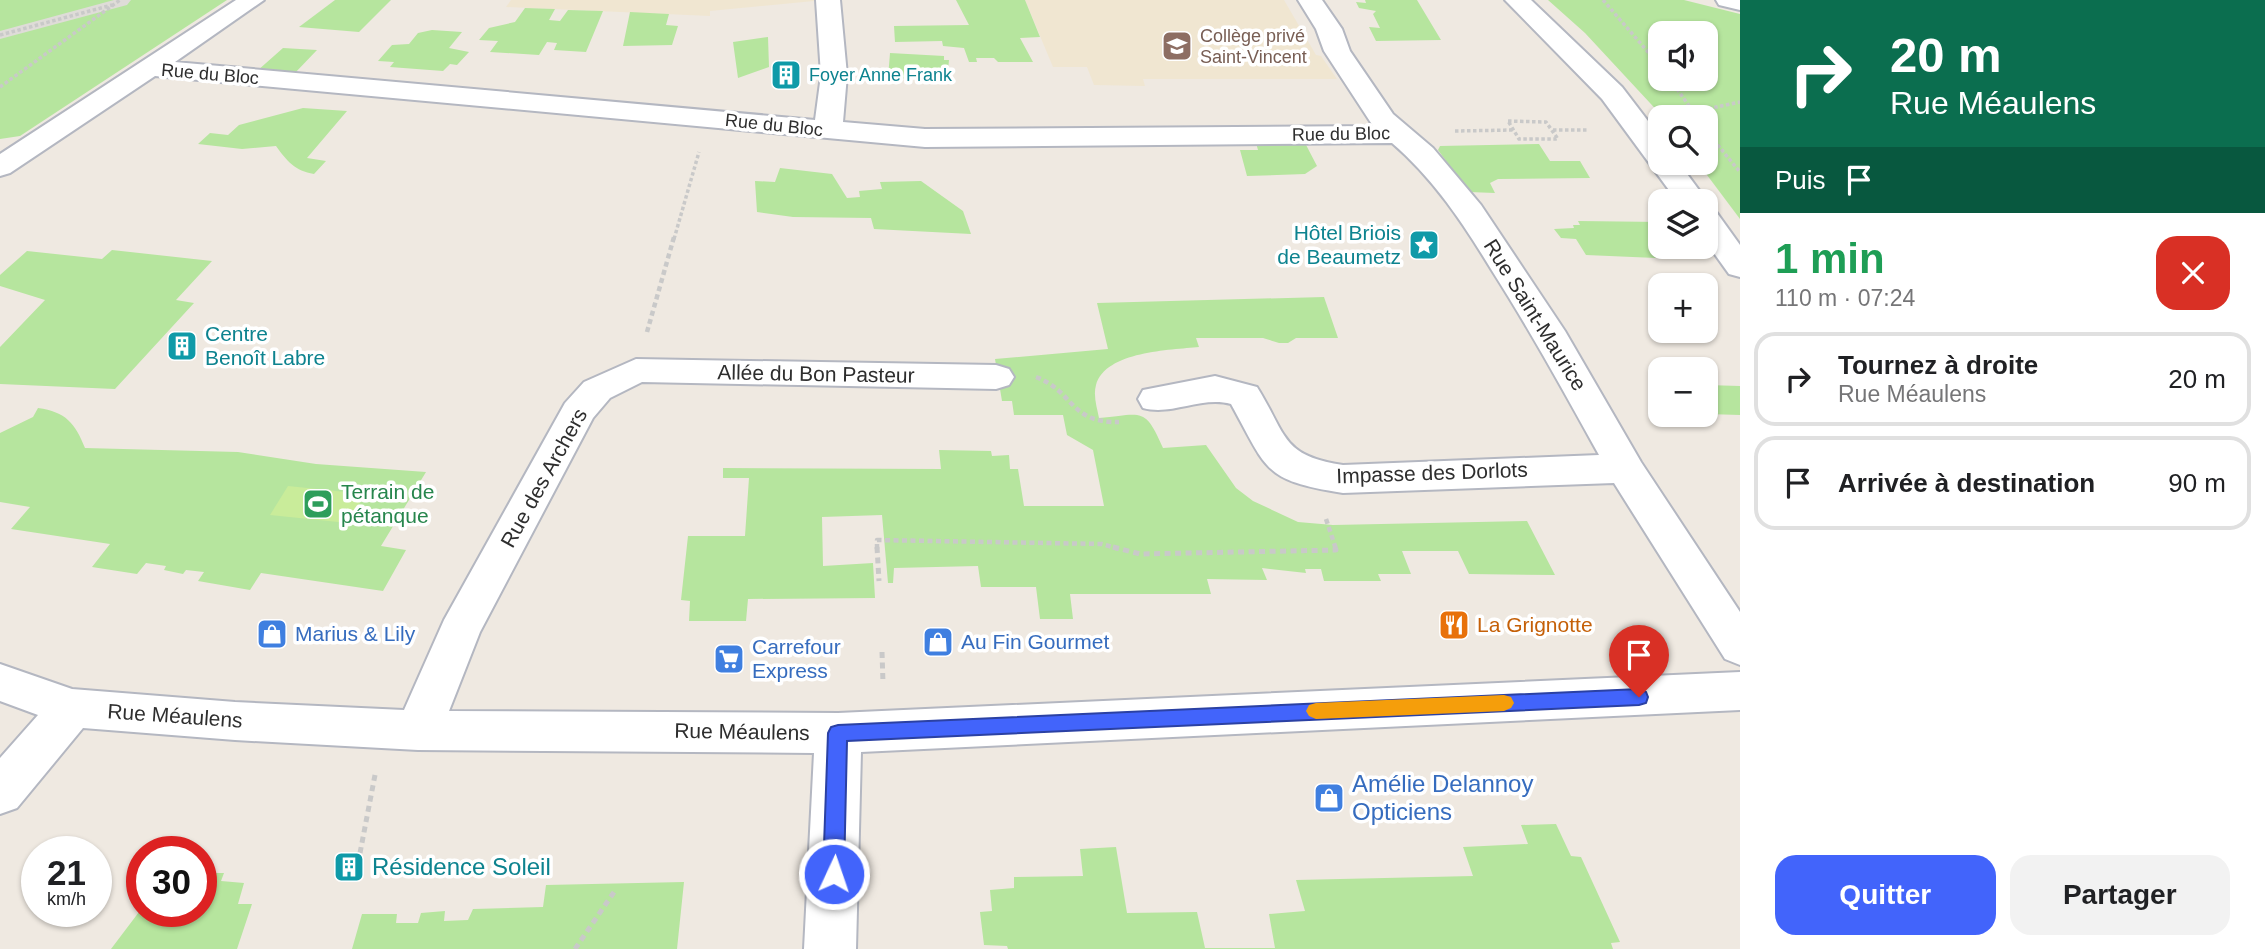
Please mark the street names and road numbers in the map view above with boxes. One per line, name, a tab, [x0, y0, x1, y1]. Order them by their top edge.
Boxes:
street label: Rue du Bloc	[160, 60, 260, 88]
street label: Rue du Bloc	[724, 110, 824, 140]
street label: Rue du Bloc	[1292, 123, 1390, 145]
street label: Rue Saint-Maurice	[1480, 235, 1591, 395]
street label: Allée du Bon Pasteur	[717, 360, 915, 387]
street label: Rue des Archers	[496, 404, 591, 551]
street label: Impasse des Dorlots	[1336, 458, 1528, 487]
street label: Rue Méaulens	[107, 699, 243, 732]
street label: Rue Méaulens	[674, 719, 810, 744]

